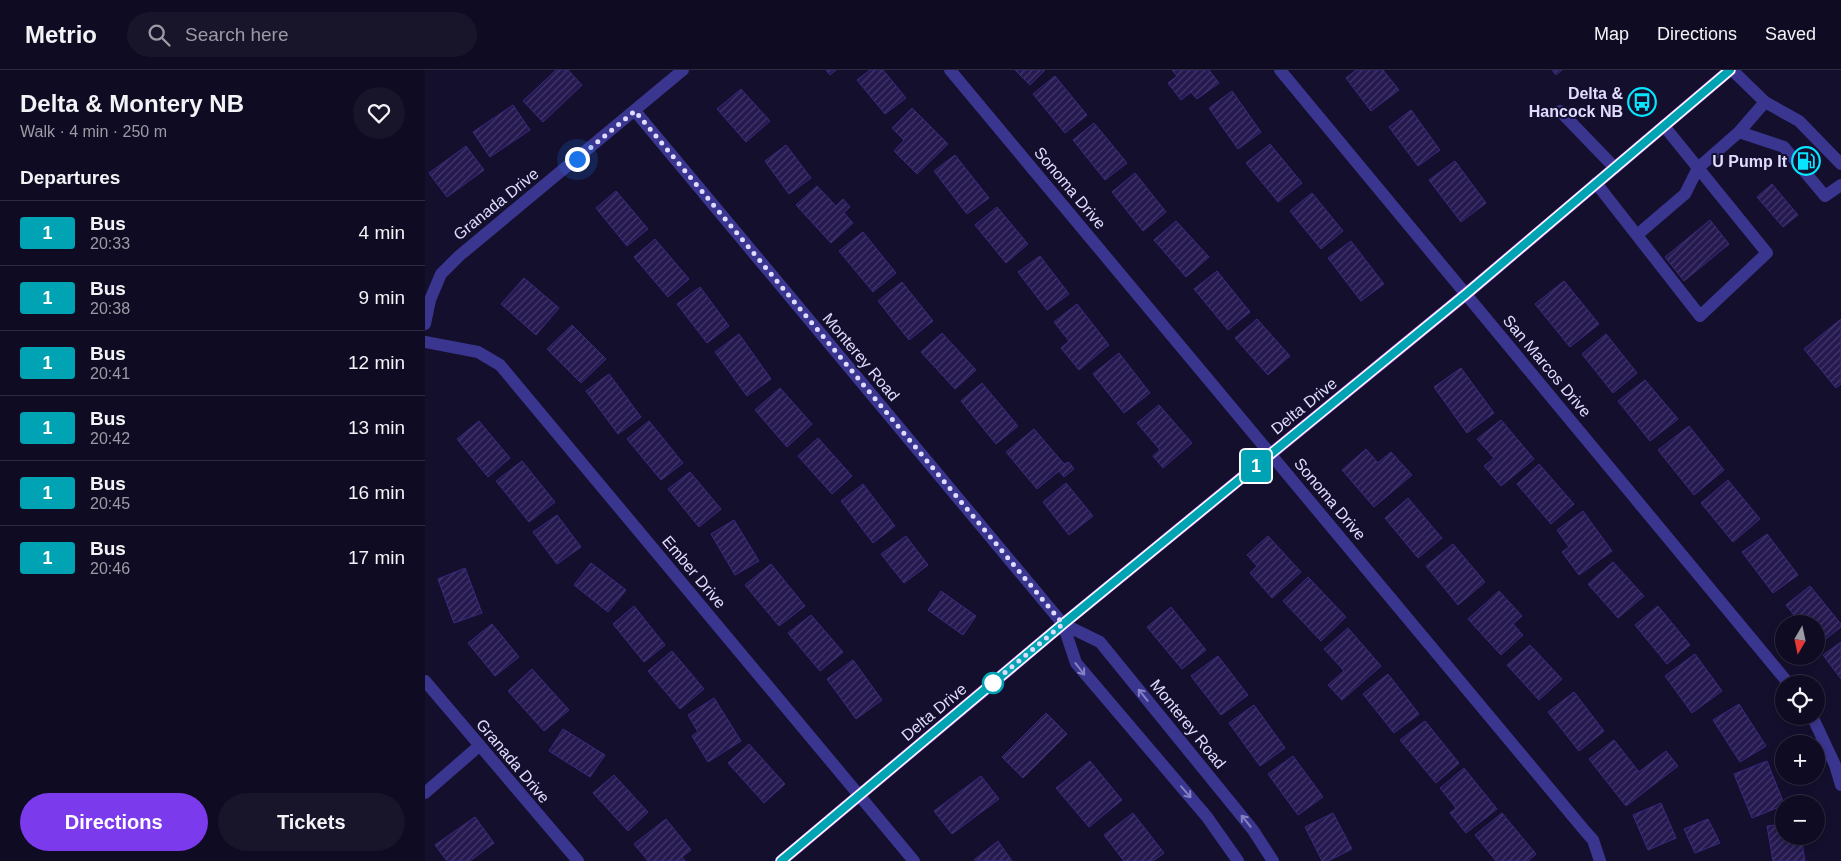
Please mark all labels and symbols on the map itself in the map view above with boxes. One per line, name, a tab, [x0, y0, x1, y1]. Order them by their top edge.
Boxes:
place label: Delta & Hancock NB	[1529, 85, 1623, 120]
bus stop icon: Delta & Hancock NB	[1627, 87, 1657, 117]
street label: Sonoma Drive	[1031, 144, 1109, 232]
fuel station icon: U Pump It	[1791, 146, 1821, 176]
your location	[565, 147, 590, 172]
place label: U Pump It	[1712, 153, 1788, 170]
street label: Granada Drive	[450, 165, 542, 243]
street label: Monterey Road	[819, 310, 903, 404]
street label: San Marcos Drive	[1500, 312, 1594, 420]
street label: Delta Drive	[1268, 374, 1340, 438]
line badge: 1	[1240, 450, 1272, 482]
street label: Sonoma Drive	[1291, 455, 1369, 543]
street label: Ember Drive	[659, 532, 729, 612]
north arrow	[1775, 615, 1825, 665]
one-way arrow	[1075, 662, 1086, 675]
unlabelled marker	[982, 672, 1004, 694]
street label: Monterey Road	[1147, 676, 1229, 772]
street label: Delta Drive	[898, 680, 970, 744]
one-way arrow	[1137, 688, 1149, 701]
street label: Granada Drive	[473, 716, 553, 806]
one-way arrow	[1180, 786, 1191, 799]
one-way arrow	[1240, 814, 1251, 827]

